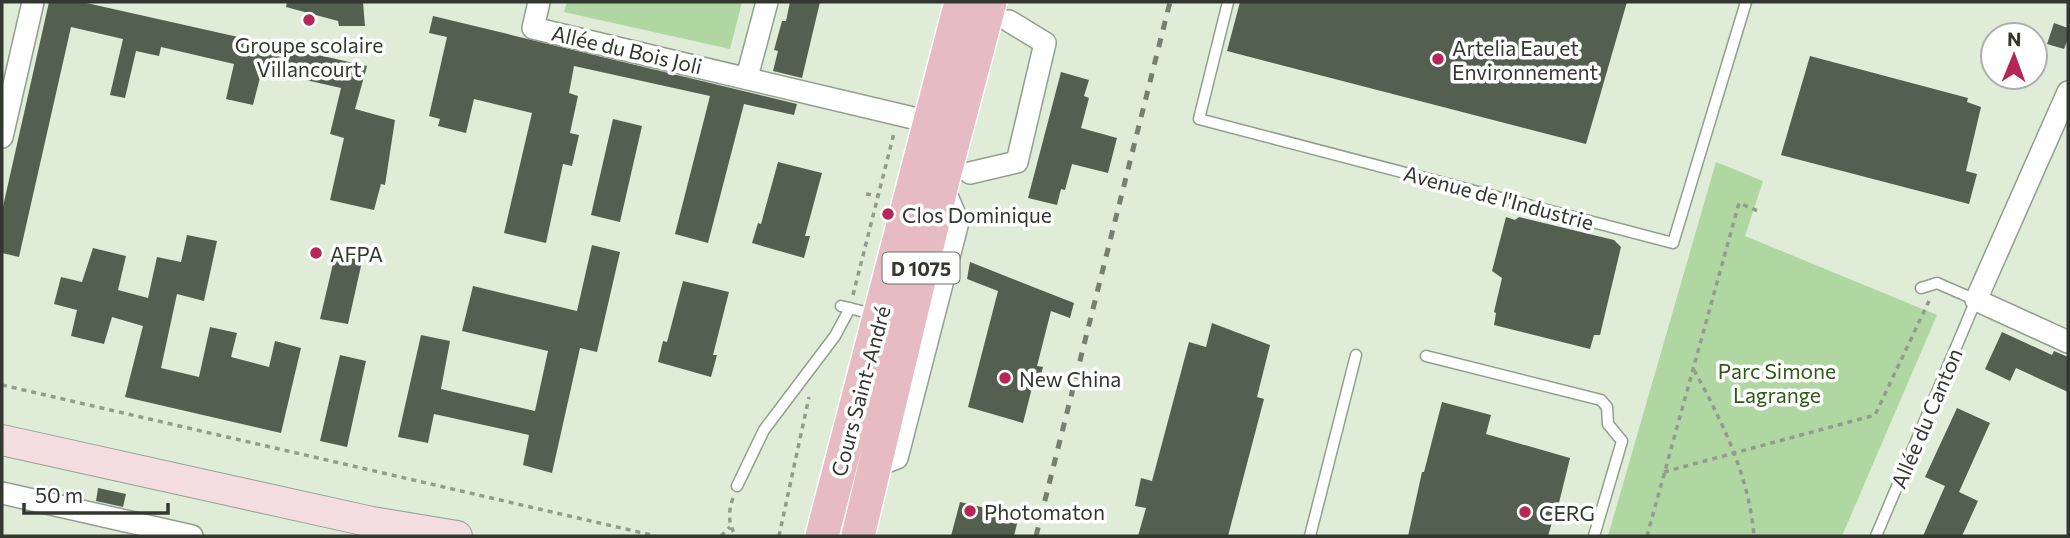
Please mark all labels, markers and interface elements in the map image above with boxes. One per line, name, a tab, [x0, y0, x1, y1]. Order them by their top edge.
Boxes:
marker: Groupe scolaire Villancourt	[301, 12, 317, 28]
street label: Allée du Bois Joli	[549, 20, 705, 78]
north arrow	[1979, 21, 2049, 91]
text: N	[2007, 27, 2022, 50]
place label: Groupe scolaire Villancourt	[235, 32, 383, 81]
place label: Artelia Eau et Environnement	[1452, 35, 1598, 84]
marker: Artelia Eau et Environnement	[1430, 51, 1446, 67]
street label: Avenue de l'Industrie	[1401, 160, 1597, 234]
place label: Clos Dominique	[902, 202, 1052, 227]
marker: Clos Dominique	[880, 206, 896, 222]
place label: AFPA	[330, 241, 383, 266]
marker: AFPA	[308, 245, 324, 261]
road number: D 1075	[883, 252, 960, 284]
street label: Cours Saint-André	[825, 303, 895, 479]
street label: Allée du Canton	[1885, 344, 1967, 492]
park label: Parc Simone Lagrange	[1718, 358, 1836, 407]
place label: New China	[1019, 366, 1121, 391]
marker: New China	[997, 370, 1013, 386]
scale bar	[24, 472, 168, 516]
text: 50 m	[35, 482, 83, 507]
place label: Photomaton	[984, 499, 1105, 524]
place label: CERG	[1539, 500, 1595, 525]
marker: Photomaton	[962, 503, 978, 519]
marker: CERG	[1517, 504, 1533, 520]

